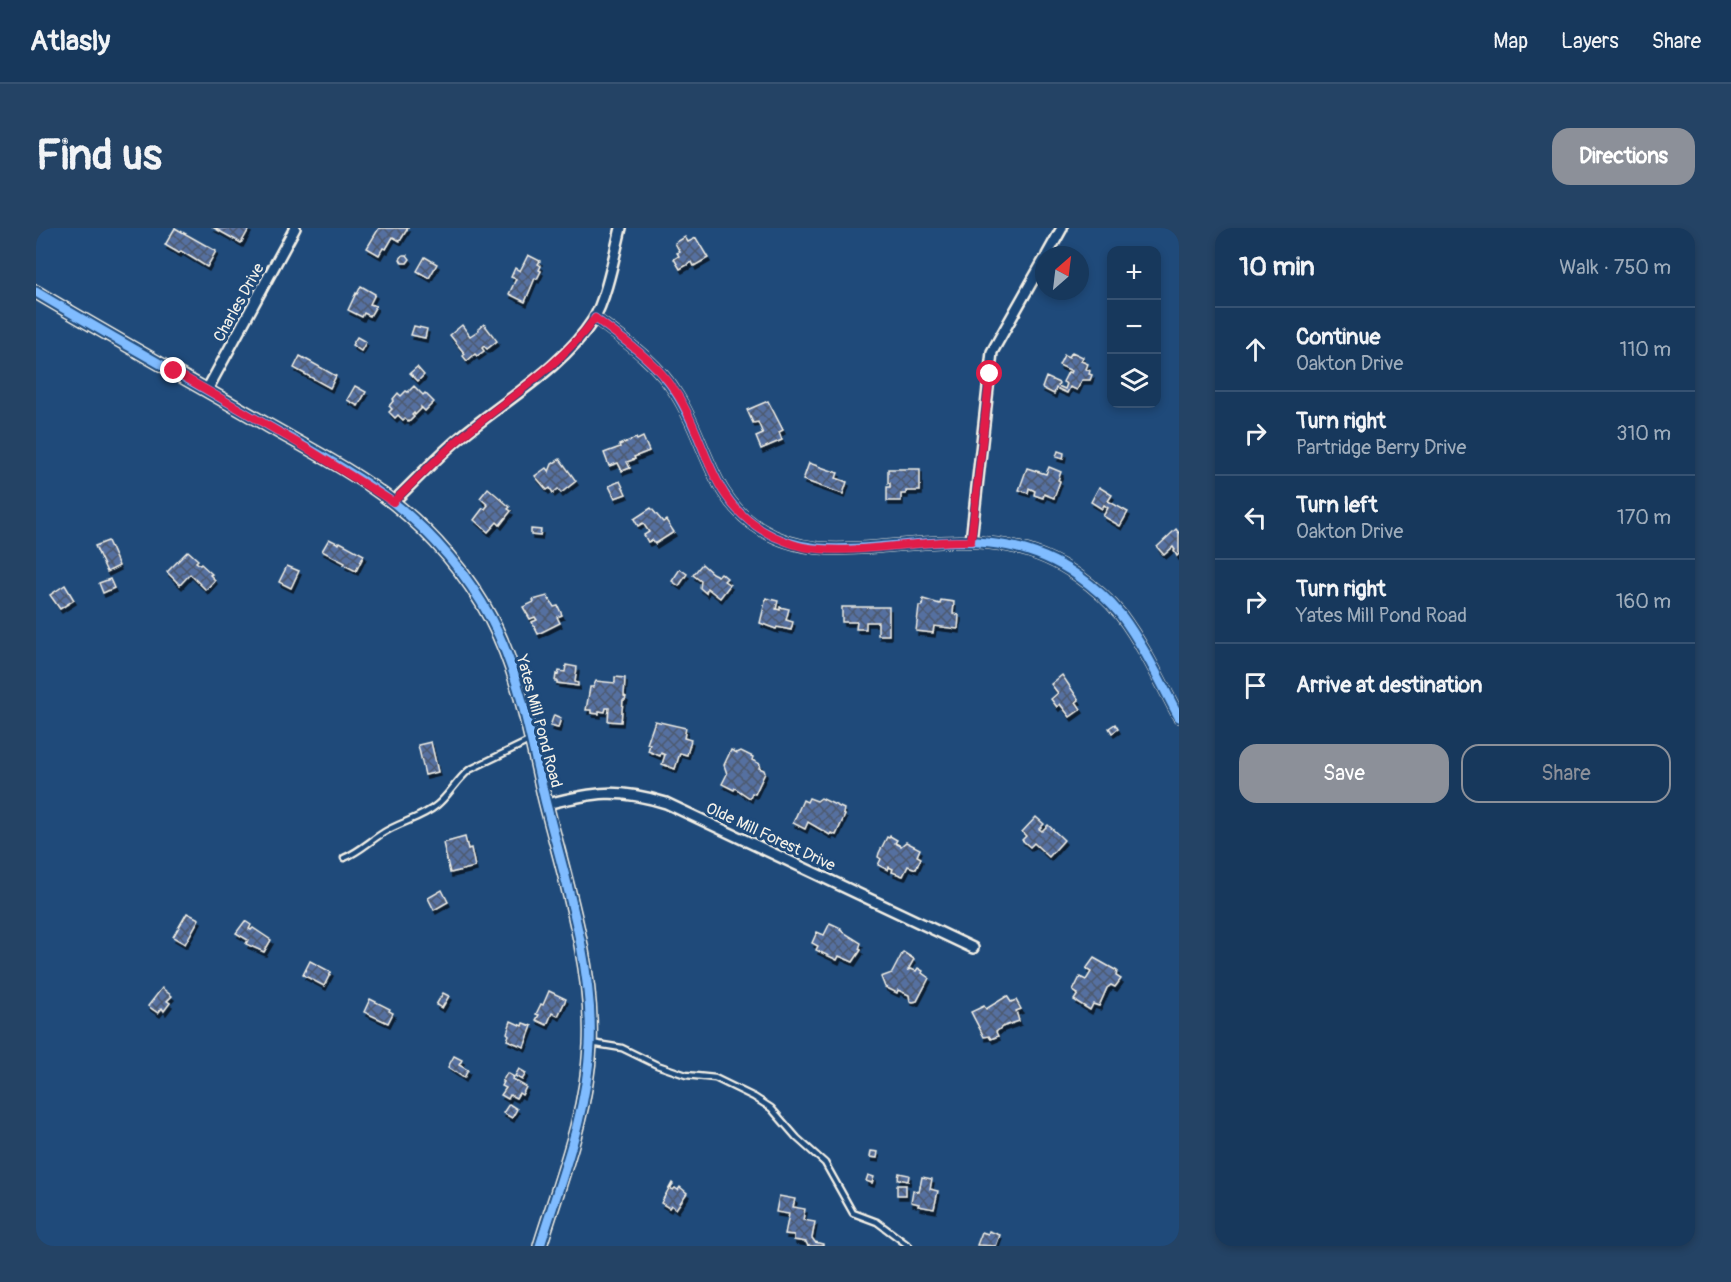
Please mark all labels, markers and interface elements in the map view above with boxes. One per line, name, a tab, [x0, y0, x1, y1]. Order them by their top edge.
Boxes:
text: Atlasly	[30, 24, 110, 59]
text: Map	[1493, 28, 1528, 55]
text: Layers	[1561, 28, 1619, 55]
text: Share	[1652, 28, 1701, 55]
button: Directions	[1552, 128, 1695, 185]
text: Find us	[36, 130, 162, 182]
north arrow	[1035, 246, 1089, 300]
map controls	[1107, 246, 1161, 408]
button: +	[1107, 246, 1161, 300]
text: 10 min	[1239, 251, 1315, 283]
text: Walk · 750 m	[1559, 255, 1671, 280]
street label: Charles Drive	[209, 259, 269, 345]
button: −	[1107, 300, 1161, 354]
text: Continue	[1296, 323, 1380, 351]
icon: ahead	[1239, 333, 1272, 366]
text: 110 m	[1620, 337, 1671, 362]
text: Oakton Drive	[1296, 351, 1403, 376]
button: layers	[1107, 354, 1161, 408]
route end	[160, 357, 186, 383]
route start	[976, 360, 1002, 386]
text: Turn right	[1296, 407, 1386, 435]
icon: right	[1239, 417, 1272, 450]
text: 310 m	[1616, 421, 1671, 446]
text: Partridge Berry Drive	[1296, 435, 1466, 460]
text: Turn left	[1296, 491, 1378, 519]
icon: left	[1239, 501, 1272, 534]
text: 170 m	[1617, 505, 1671, 530]
text: Oakton Drive	[1296, 519, 1403, 544]
text: Turn right	[1296, 575, 1386, 603]
icon: right	[1239, 585, 1272, 618]
text: 160 m	[1616, 589, 1671, 614]
text: Yates Mill Pond Road	[1296, 603, 1467, 628]
street label: Yates Mill Pond Road	[511, 652, 566, 790]
icon: arrive	[1239, 669, 1272, 702]
text: Arrive at destination	[1296, 671, 1482, 699]
button: Save	[1239, 744, 1449, 803]
button: Share	[1461, 744, 1671, 803]
street label: Olde Mill Forest Drive	[703, 798, 839, 876]

